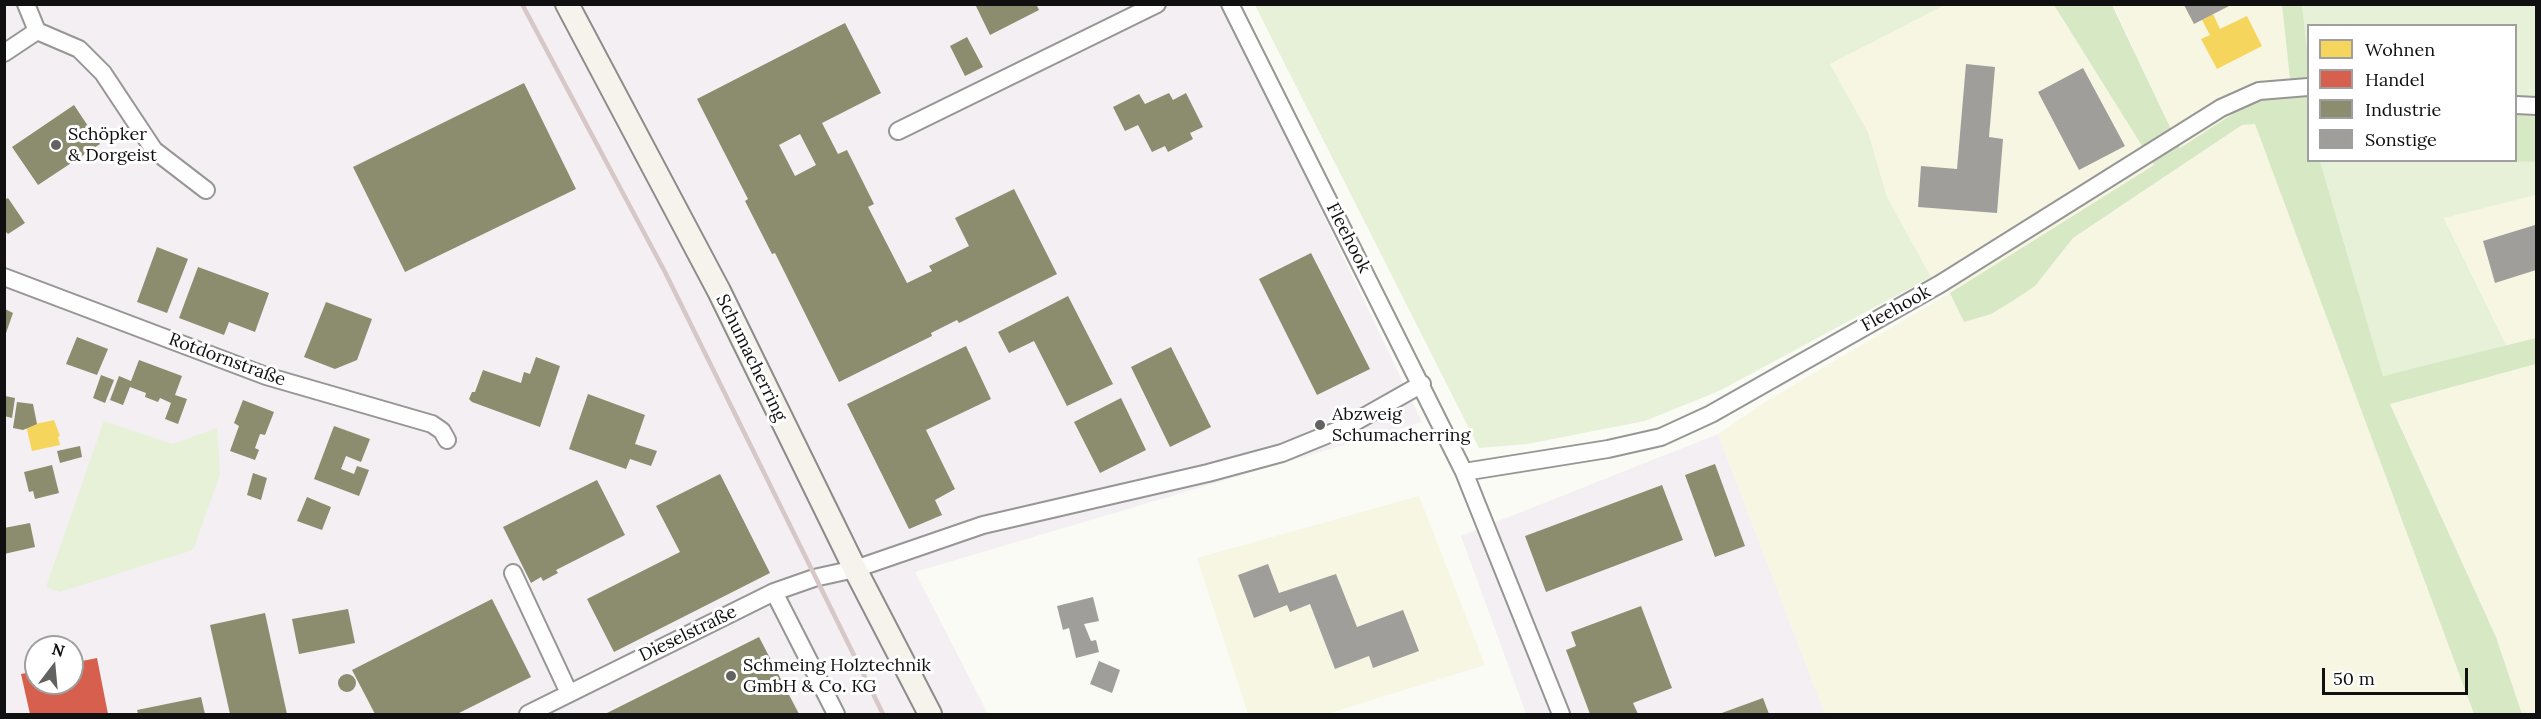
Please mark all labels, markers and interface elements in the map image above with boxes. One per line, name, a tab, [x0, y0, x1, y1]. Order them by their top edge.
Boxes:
legend	[2307, 24, 2517, 162]
text: Wohnen	[2365, 38, 2435, 61]
text: Handel	[2365, 68, 2425, 91]
text: Industrie	[2365, 98, 2441, 121]
place label: Schöpker & Dorgeist	[68, 124, 157, 166]
text: Sonstige	[2365, 128, 2437, 151]
marker: Schöpker & Dorgeist	[49, 138, 63, 152]
street label: Fleehook	[1321, 199, 1375, 277]
street label: Fleehook	[1858, 281, 1934, 337]
street label: Schumacherring	[711, 291, 791, 425]
street label: Rotdornstraße	[166, 329, 288, 391]
place label: Abzweig Schumacherring	[1332, 404, 1470, 446]
marker: Abzweig Schumacherring	[1313, 418, 1327, 432]
street label: Dieselstraße	[636, 601, 740, 667]
north arrow	[24, 635, 84, 695]
text: N	[50, 638, 67, 661]
place label: Schmeing Holztechnik GmbH & Co. KG	[743, 655, 931, 698]
scale bar	[2325, 656, 2470, 694]
text: 50 m	[2333, 667, 2375, 690]
marker: Schmeing Holztechnik GmbH & Co. KG	[724, 669, 738, 683]

